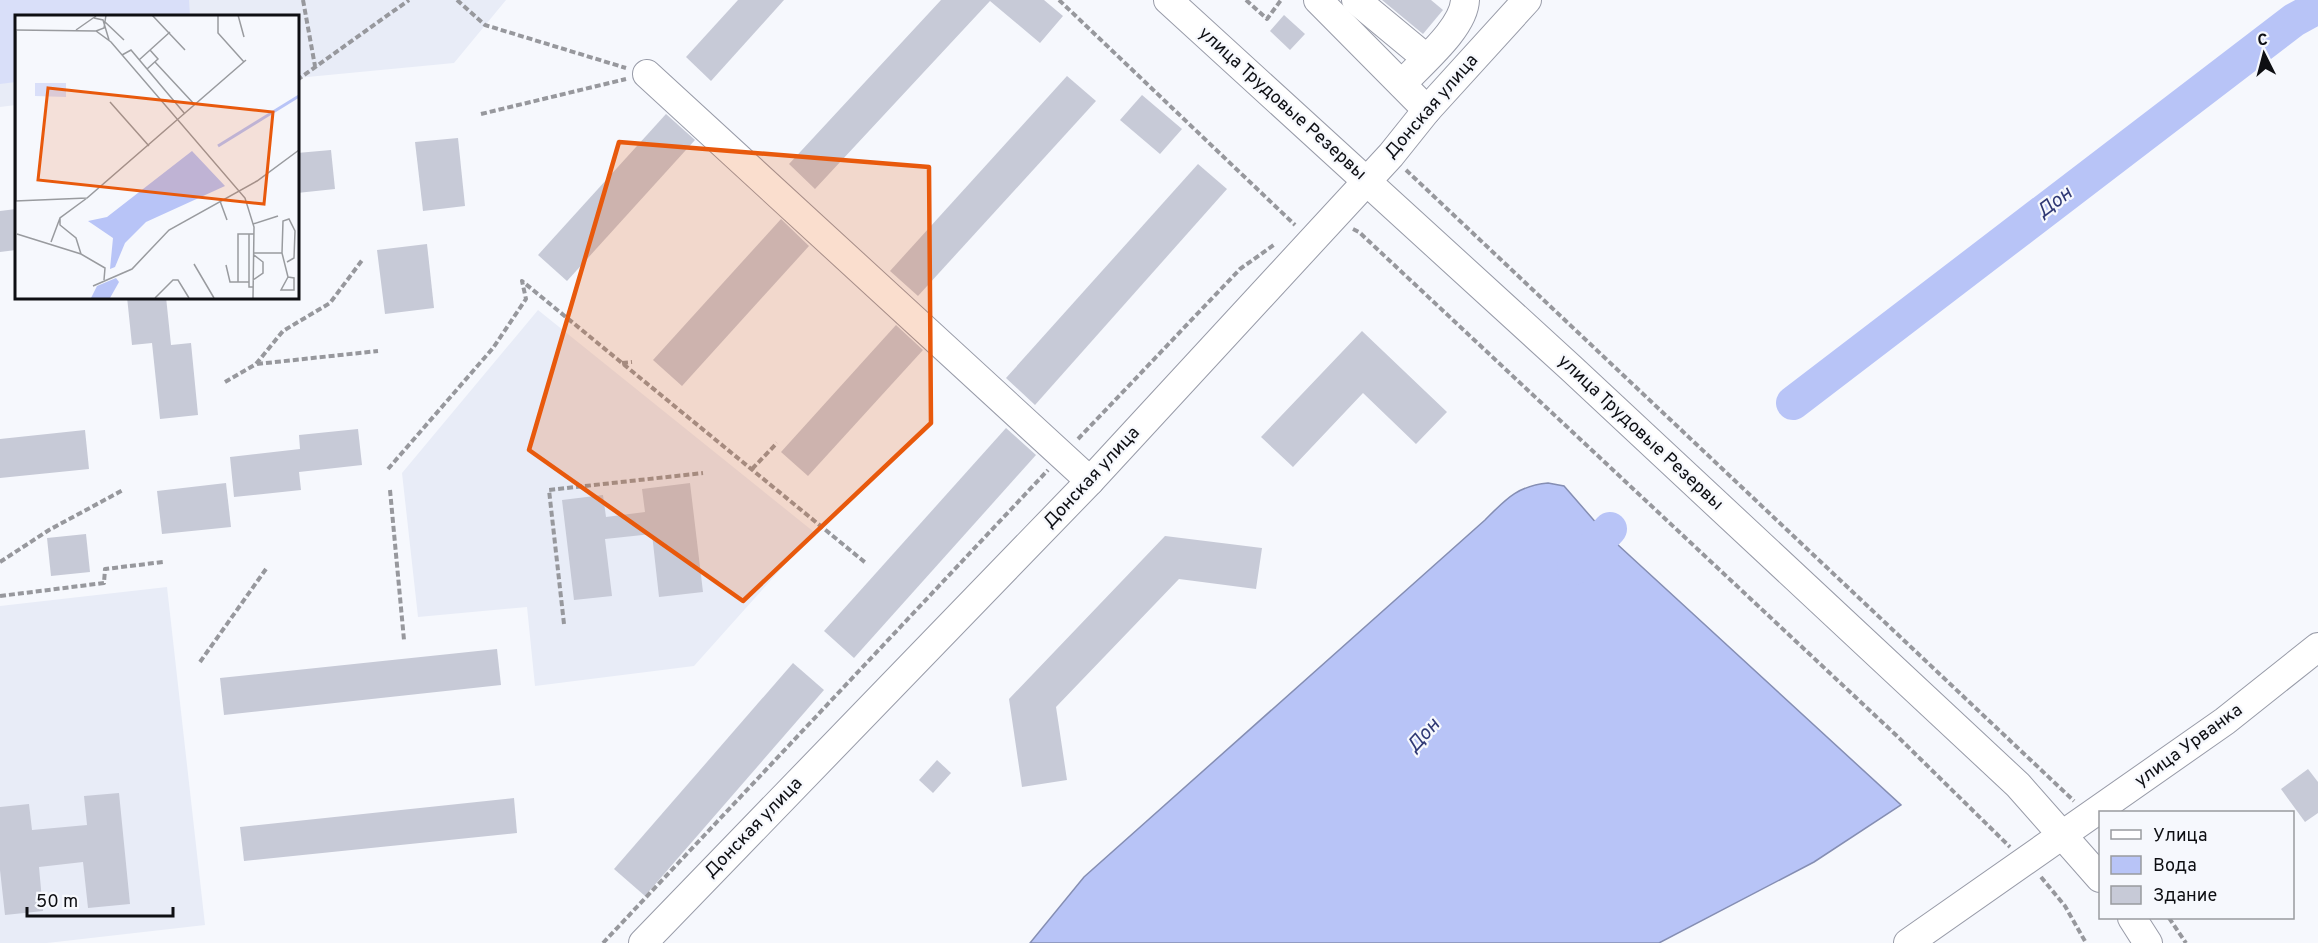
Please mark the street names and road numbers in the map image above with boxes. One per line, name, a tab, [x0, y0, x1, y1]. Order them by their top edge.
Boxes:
street label: улица Трудовые Резервы	[1193, 22, 1371, 186]
street label: Донская улица	[1380, 50, 1484, 164]
street label: улица Трудовые Резервы	[1552, 350, 1728, 516]
street label: Донская улица	[1039, 422, 1145, 534]
street label: улица Урванка	[2131, 699, 2247, 793]
street label: Донская улица	[700, 773, 808, 883]

